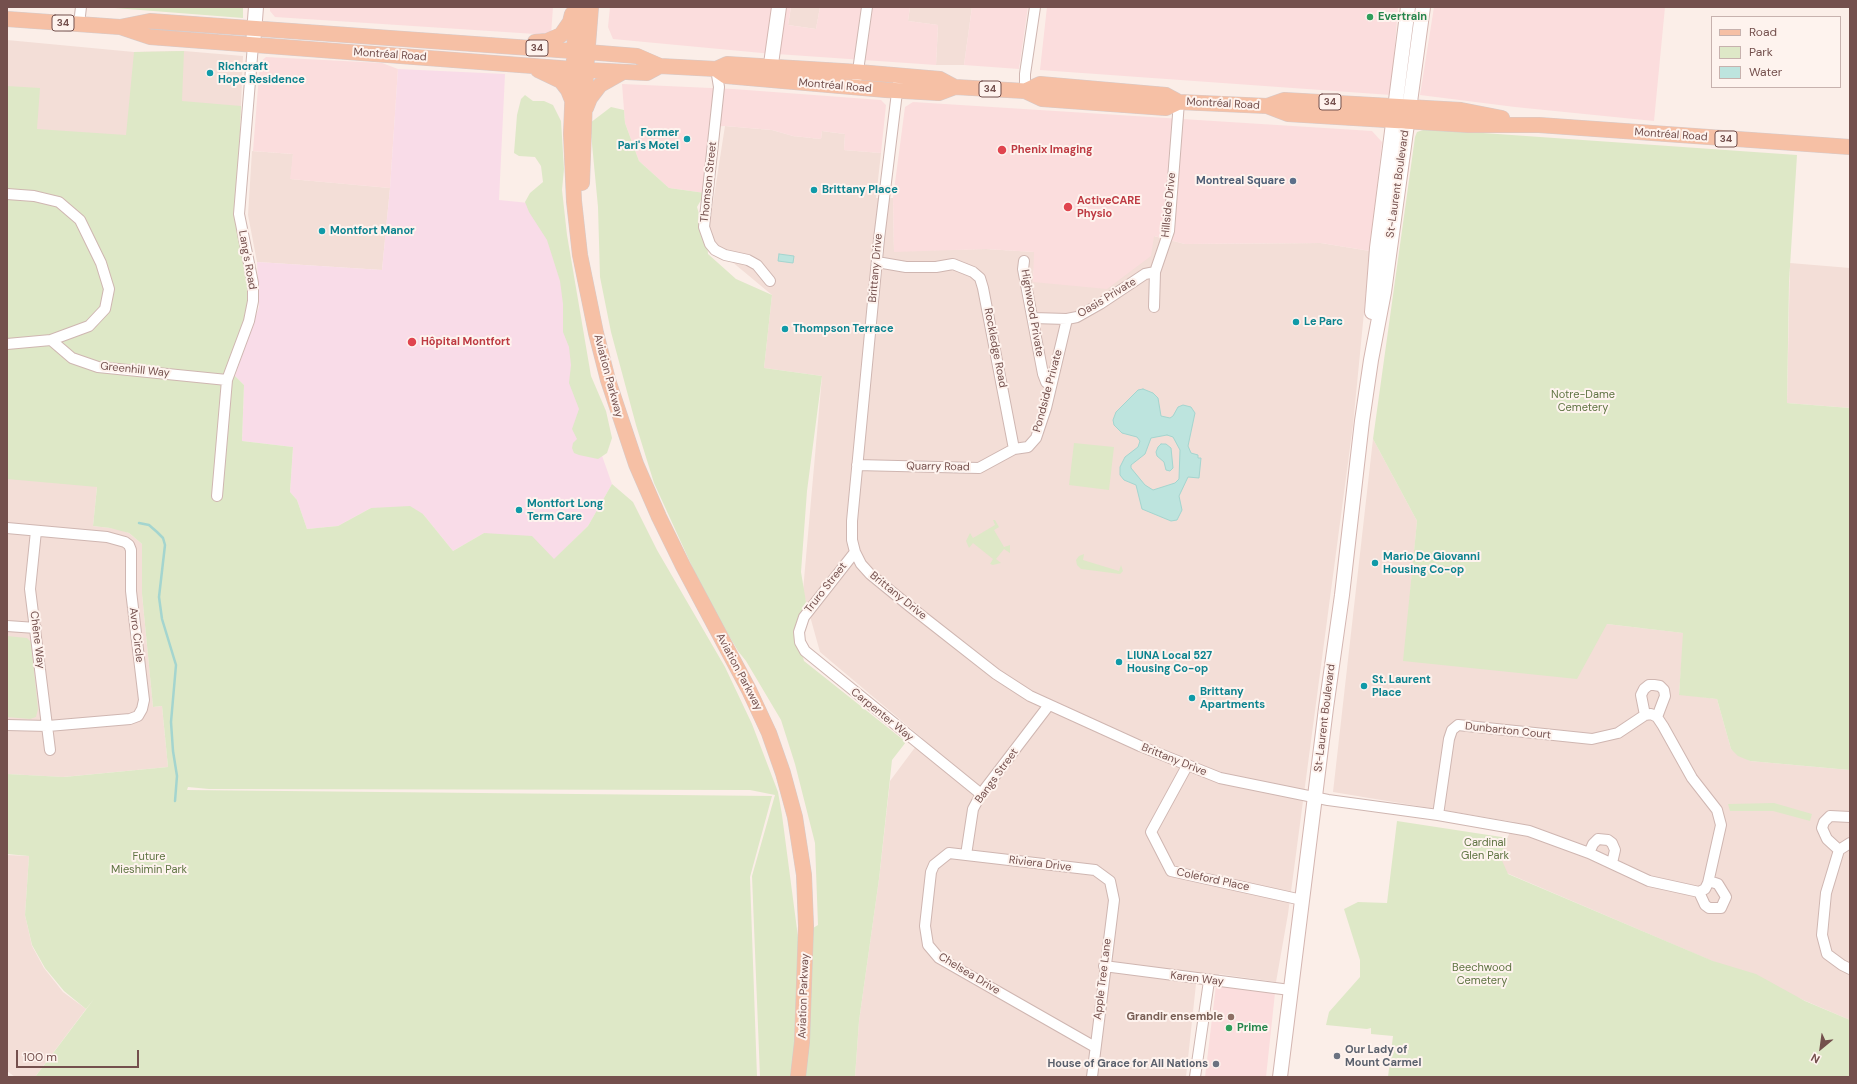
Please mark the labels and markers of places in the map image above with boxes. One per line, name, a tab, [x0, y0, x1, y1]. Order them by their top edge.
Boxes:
place label: Evertrain	[1378, 10, 1427, 24]
marker: Evertrain	[1365, 12, 1375, 22]
place label: Richcraft Hope Residence	[218, 60, 305, 86]
marker: Richcraft Hope Residence	[205, 68, 215, 78]
place label: Former Pari's Motel	[618, 126, 679, 152]
marker: Former Pari's Motel	[682, 134, 692, 144]
place label: Phenix Imaging	[1011, 143, 1093, 157]
marker: Phenix Imaging	[996, 144, 1008, 156]
place label: Montreal Square	[1196, 174, 1285, 188]
marker: Montreal Square	[1288, 176, 1298, 186]
place label: Brittany Place	[822, 183, 898, 197]
marker: Brittany Place	[809, 185, 819, 195]
place label: ActiveCARE Physio	[1077, 194, 1141, 220]
marker: ActiveCARE Physio	[1062, 201, 1074, 213]
place label: Montfort Manor	[330, 224, 415, 238]
marker: Montfort Manor	[317, 226, 327, 236]
place label: Le Parc	[1304, 315, 1343, 329]
marker: Le Parc	[1291, 317, 1301, 327]
place label: Thompson Terrace	[793, 322, 894, 336]
marker: Thompson Terrace	[780, 324, 790, 334]
place label: Hôpital Montfort	[421, 335, 510, 349]
marker: Hôpital Montfort	[406, 336, 418, 348]
place label: Montfort Long Term Care	[527, 497, 603, 523]
marker: Montfort Long Term Care	[514, 505, 524, 515]
place label: Mario De Giovanni Housing Co-op	[1383, 550, 1480, 576]
marker: Mario De Giovanni Housing Co-op	[1370, 558, 1380, 568]
place label: LIUNA Local 527 Housing Co-op	[1127, 649, 1212, 675]
marker: LIUNA Local 527 Housing Co-op	[1114, 657, 1124, 667]
place label: St. Laurent Place	[1372, 673, 1431, 699]
marker: St. Laurent Place	[1359, 681, 1369, 691]
place label: Brittany Apartments	[1200, 685, 1265, 711]
marker: Brittany Apartments	[1187, 693, 1197, 703]
place label: Grandir ensemble	[1126, 1010, 1223, 1024]
marker: Grandir ensemble	[1226, 1012, 1236, 1022]
place label: Prime	[1237, 1021, 1268, 1035]
marker: Prime	[1224, 1023, 1234, 1033]
place label: Our Lady of Mount Carmel	[1345, 1043, 1421, 1069]
marker: Our Lady of Mount Carmel	[1332, 1051, 1342, 1061]
place label: House of Grace for All Nations	[1047, 1057, 1208, 1071]
marker: House of Grace for All Nations	[1211, 1059, 1221, 1069]

